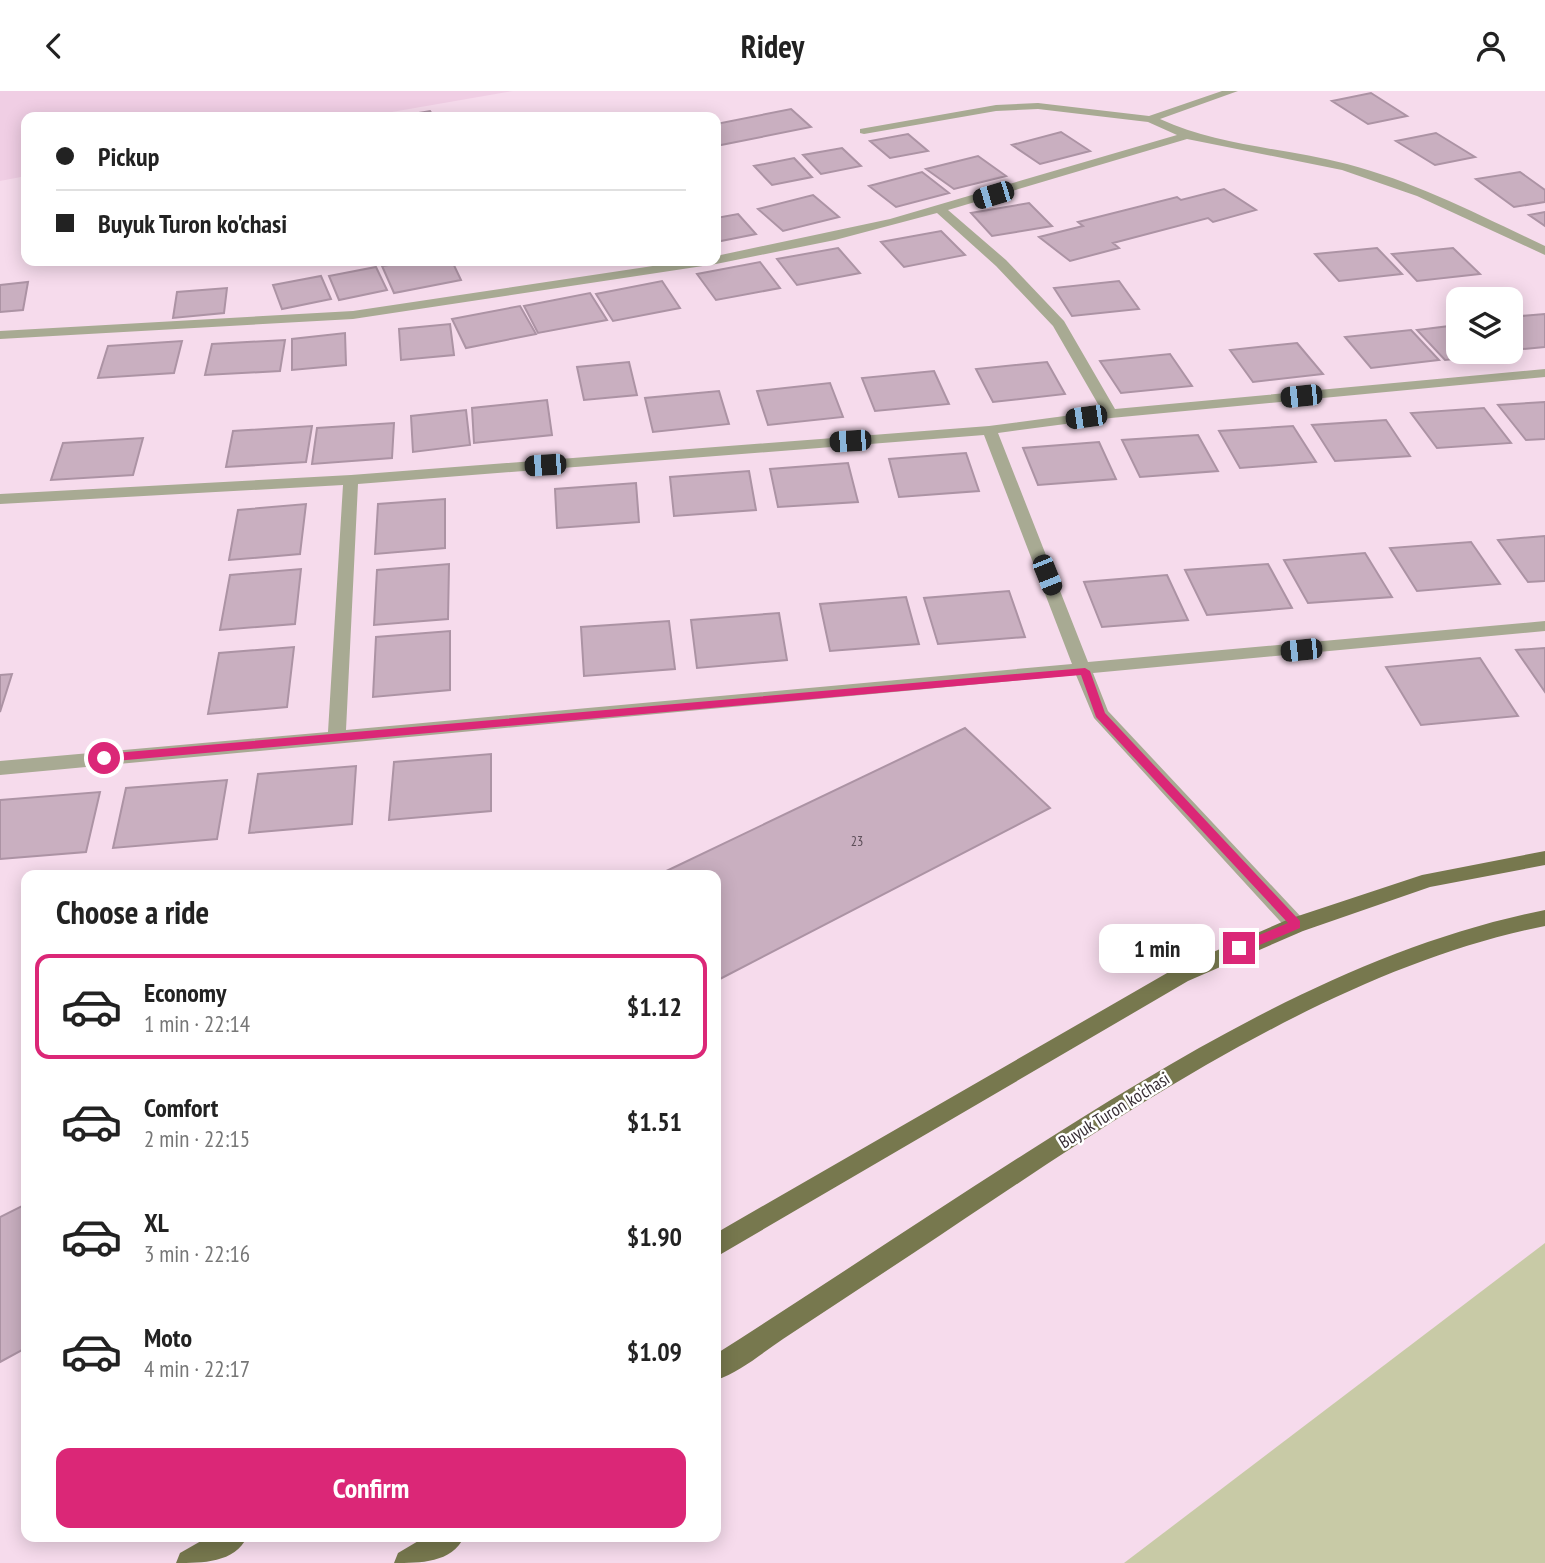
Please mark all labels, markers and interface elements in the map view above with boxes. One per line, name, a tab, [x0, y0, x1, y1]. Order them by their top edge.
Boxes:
text: Ridey	[741, 25, 804, 67]
icon: back	[35, 27, 73, 65]
icon: person	[1472, 27, 1510, 65]
text: Pickup	[98, 140, 159, 173]
car	[970, 179, 1017, 211]
text: Buyuk Turon ko'chasi	[98, 207, 287, 240]
map controls	[1446, 287, 1523, 364]
button: layers	[1446, 287, 1523, 364]
car	[1280, 383, 1323, 409]
car	[1064, 404, 1109, 430]
car	[829, 429, 872, 453]
car	[524, 453, 567, 477]
car	[1030, 552, 1065, 598]
car	[1280, 637, 1323, 663]
route start	[88, 742, 120, 774]
house number: 23	[851, 832, 863, 850]
text: Choose a ride	[56, 891, 209, 933]
callout: 1 min	[1099, 923, 1214, 973]
route end	[1223, 932, 1255, 964]
text: 1 min	[1134, 934, 1180, 963]
icon: car	[60, 975, 123, 1038]
text: Economy	[144, 976, 226, 1009]
text: $1.12	[627, 990, 682, 1023]
text: 1 min · 22:14	[144, 1009, 250, 1038]
street label: Buyuk Turon ko'chasi	[1054, 1067, 1174, 1153]
icon: car	[60, 1090, 123, 1153]
text: Comfort	[144, 1091, 218, 1124]
text: $1.51	[627, 1105, 682, 1138]
text: 2 min · 22:15	[144, 1124, 250, 1153]
icon: car	[60, 1205, 123, 1268]
text: XL	[144, 1206, 169, 1239]
text: $1.90	[627, 1220, 682, 1253]
text: 3 min · 22:16	[144, 1239, 250, 1268]
icon: car	[60, 1320, 123, 1383]
text: Moto	[144, 1321, 192, 1354]
text: $1.09	[627, 1335, 682, 1368]
text: 4 min · 22:17	[144, 1354, 250, 1383]
button: Confirm	[56, 1448, 686, 1528]

